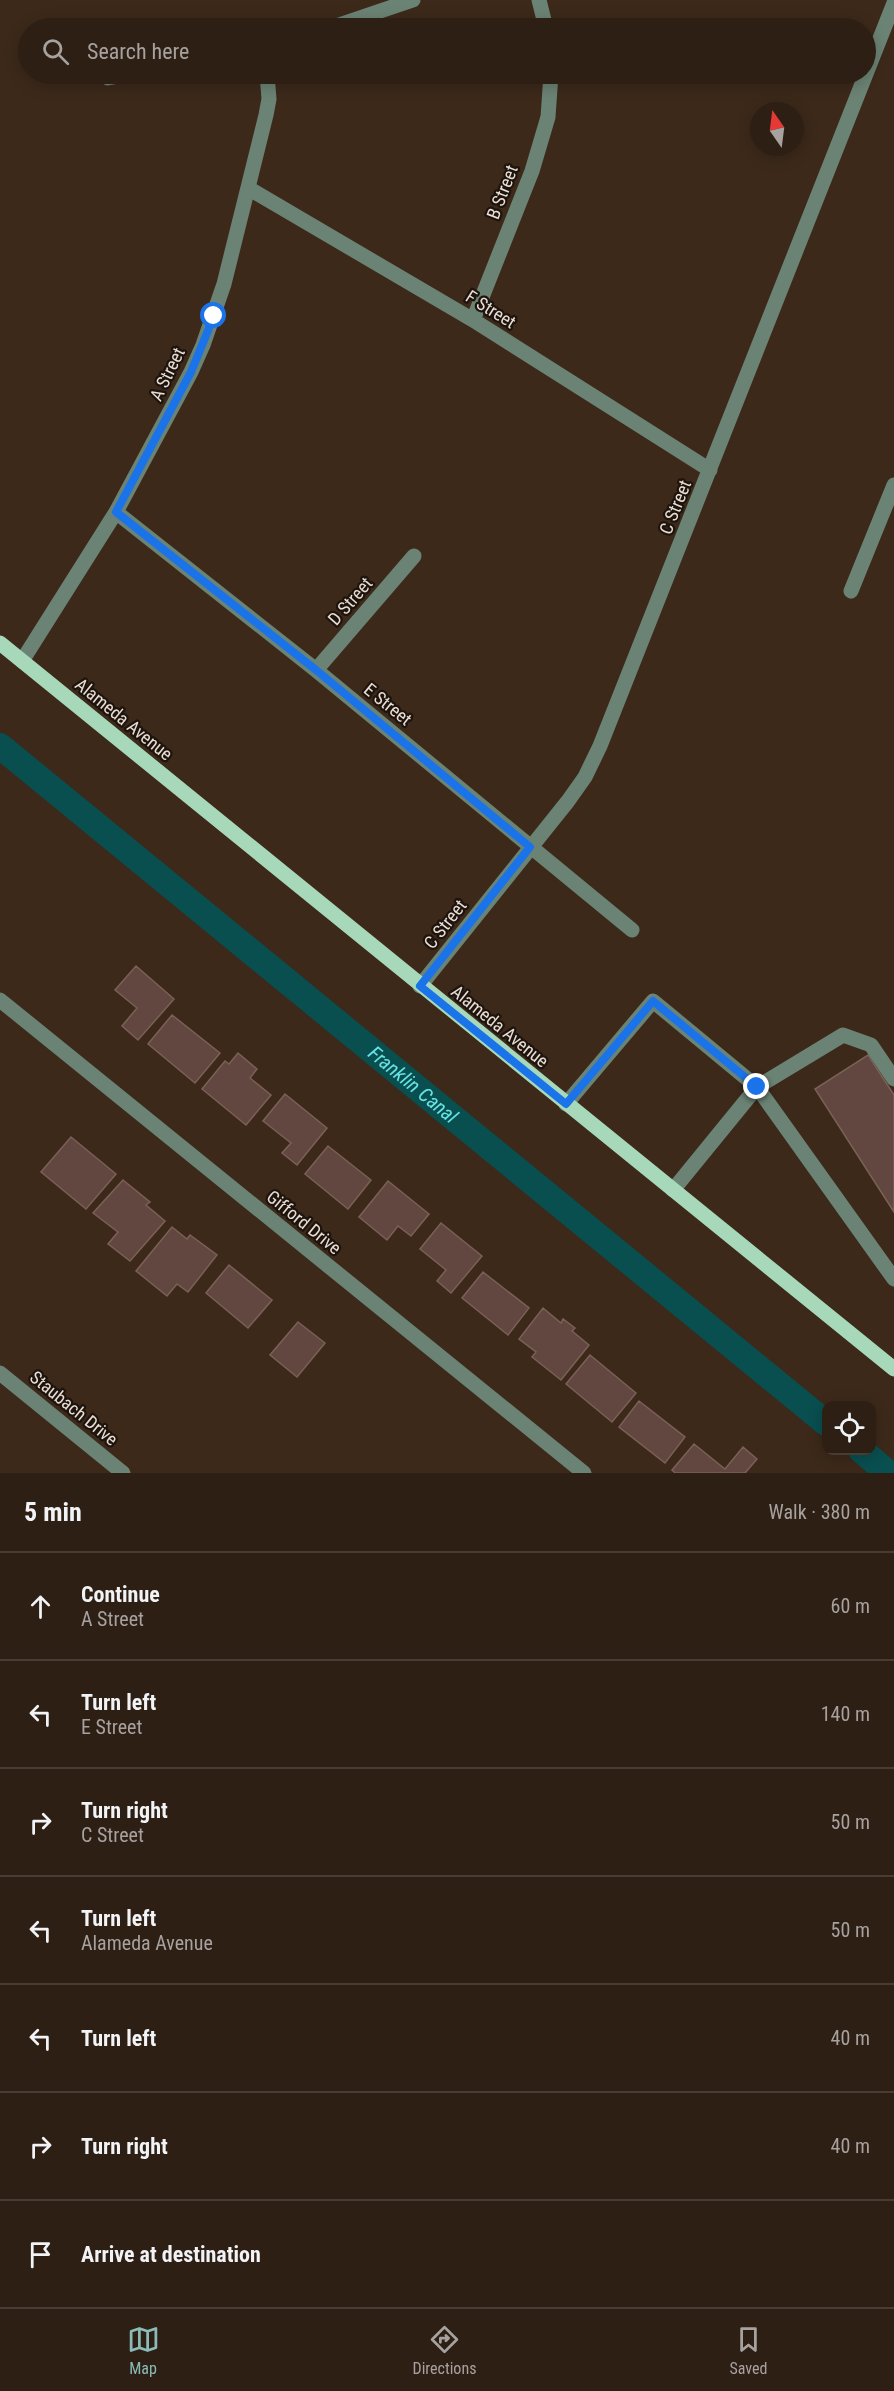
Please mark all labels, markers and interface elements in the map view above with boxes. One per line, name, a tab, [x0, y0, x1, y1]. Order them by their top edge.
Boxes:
search box	[18, 18, 876, 84]
icon: search	[39, 35, 72, 68]
text: Search here	[87, 39, 189, 64]
north arrow	[750, 102, 804, 156]
street label: B Street	[482, 162, 522, 222]
street label: F Street	[462, 286, 520, 332]
route start	[200, 302, 226, 328]
street label: A Street	[145, 344, 189, 404]
street label: C Street	[655, 477, 695, 537]
street label: D Street	[324, 573, 376, 629]
street label: Alameda Avenue	[71, 674, 177, 764]
street label: E Street	[360, 678, 416, 730]
street label: C Street	[419, 895, 471, 953]
street label: Alameda Avenue	[447, 981, 553, 1071]
water label: Franklin Canal	[363, 1041, 463, 1128]
route end	[743, 1073, 769, 1099]
street label: Gifford Drive	[263, 1186, 345, 1258]
street label: Staubach Drive	[26, 1366, 122, 1450]
map controls	[822, 1401, 876, 1455]
button: locate	[822, 1401, 876, 1455]
text: 5 min	[24, 1497, 82, 1527]
text: Walk · 380 m	[769, 1500, 870, 1524]
text: Continue	[81, 1582, 160, 1607]
icon: ahead	[24, 1590, 57, 1623]
text: 60 m	[831, 1594, 870, 1618]
text: A Street	[81, 1607, 144, 1631]
text: Turn left	[81, 1690, 156, 1715]
icon: left	[24, 1698, 57, 1731]
text: 140 m	[821, 1702, 870, 1726]
text: E Street	[81, 1715, 142, 1739]
text: Turn right	[81, 1798, 168, 1823]
icon: right	[24, 1806, 57, 1839]
text: 50 m	[831, 1810, 870, 1834]
text: C Street	[81, 1823, 144, 1847]
text: Turn left	[81, 1906, 156, 1931]
icon: left	[24, 1914, 57, 1947]
text: 50 m	[831, 1918, 870, 1942]
text: Alameda Avenue	[81, 1931, 213, 1955]
icon: left	[24, 2022, 57, 2055]
text: Turn left	[81, 2026, 156, 2051]
text: 40 m	[831, 2026, 870, 2050]
icon: right	[24, 2130, 57, 2163]
text: Turn right	[81, 2134, 168, 2159]
text: 40 m	[831, 2134, 870, 2158]
icon: arrive	[24, 2238, 57, 2271]
text: Arrive at destination	[81, 2242, 261, 2267]
tab: Map	[127, 2323, 160, 2378]
tab: Directions	[413, 2323, 476, 2378]
tab: Saved	[729, 2323, 767, 2378]

